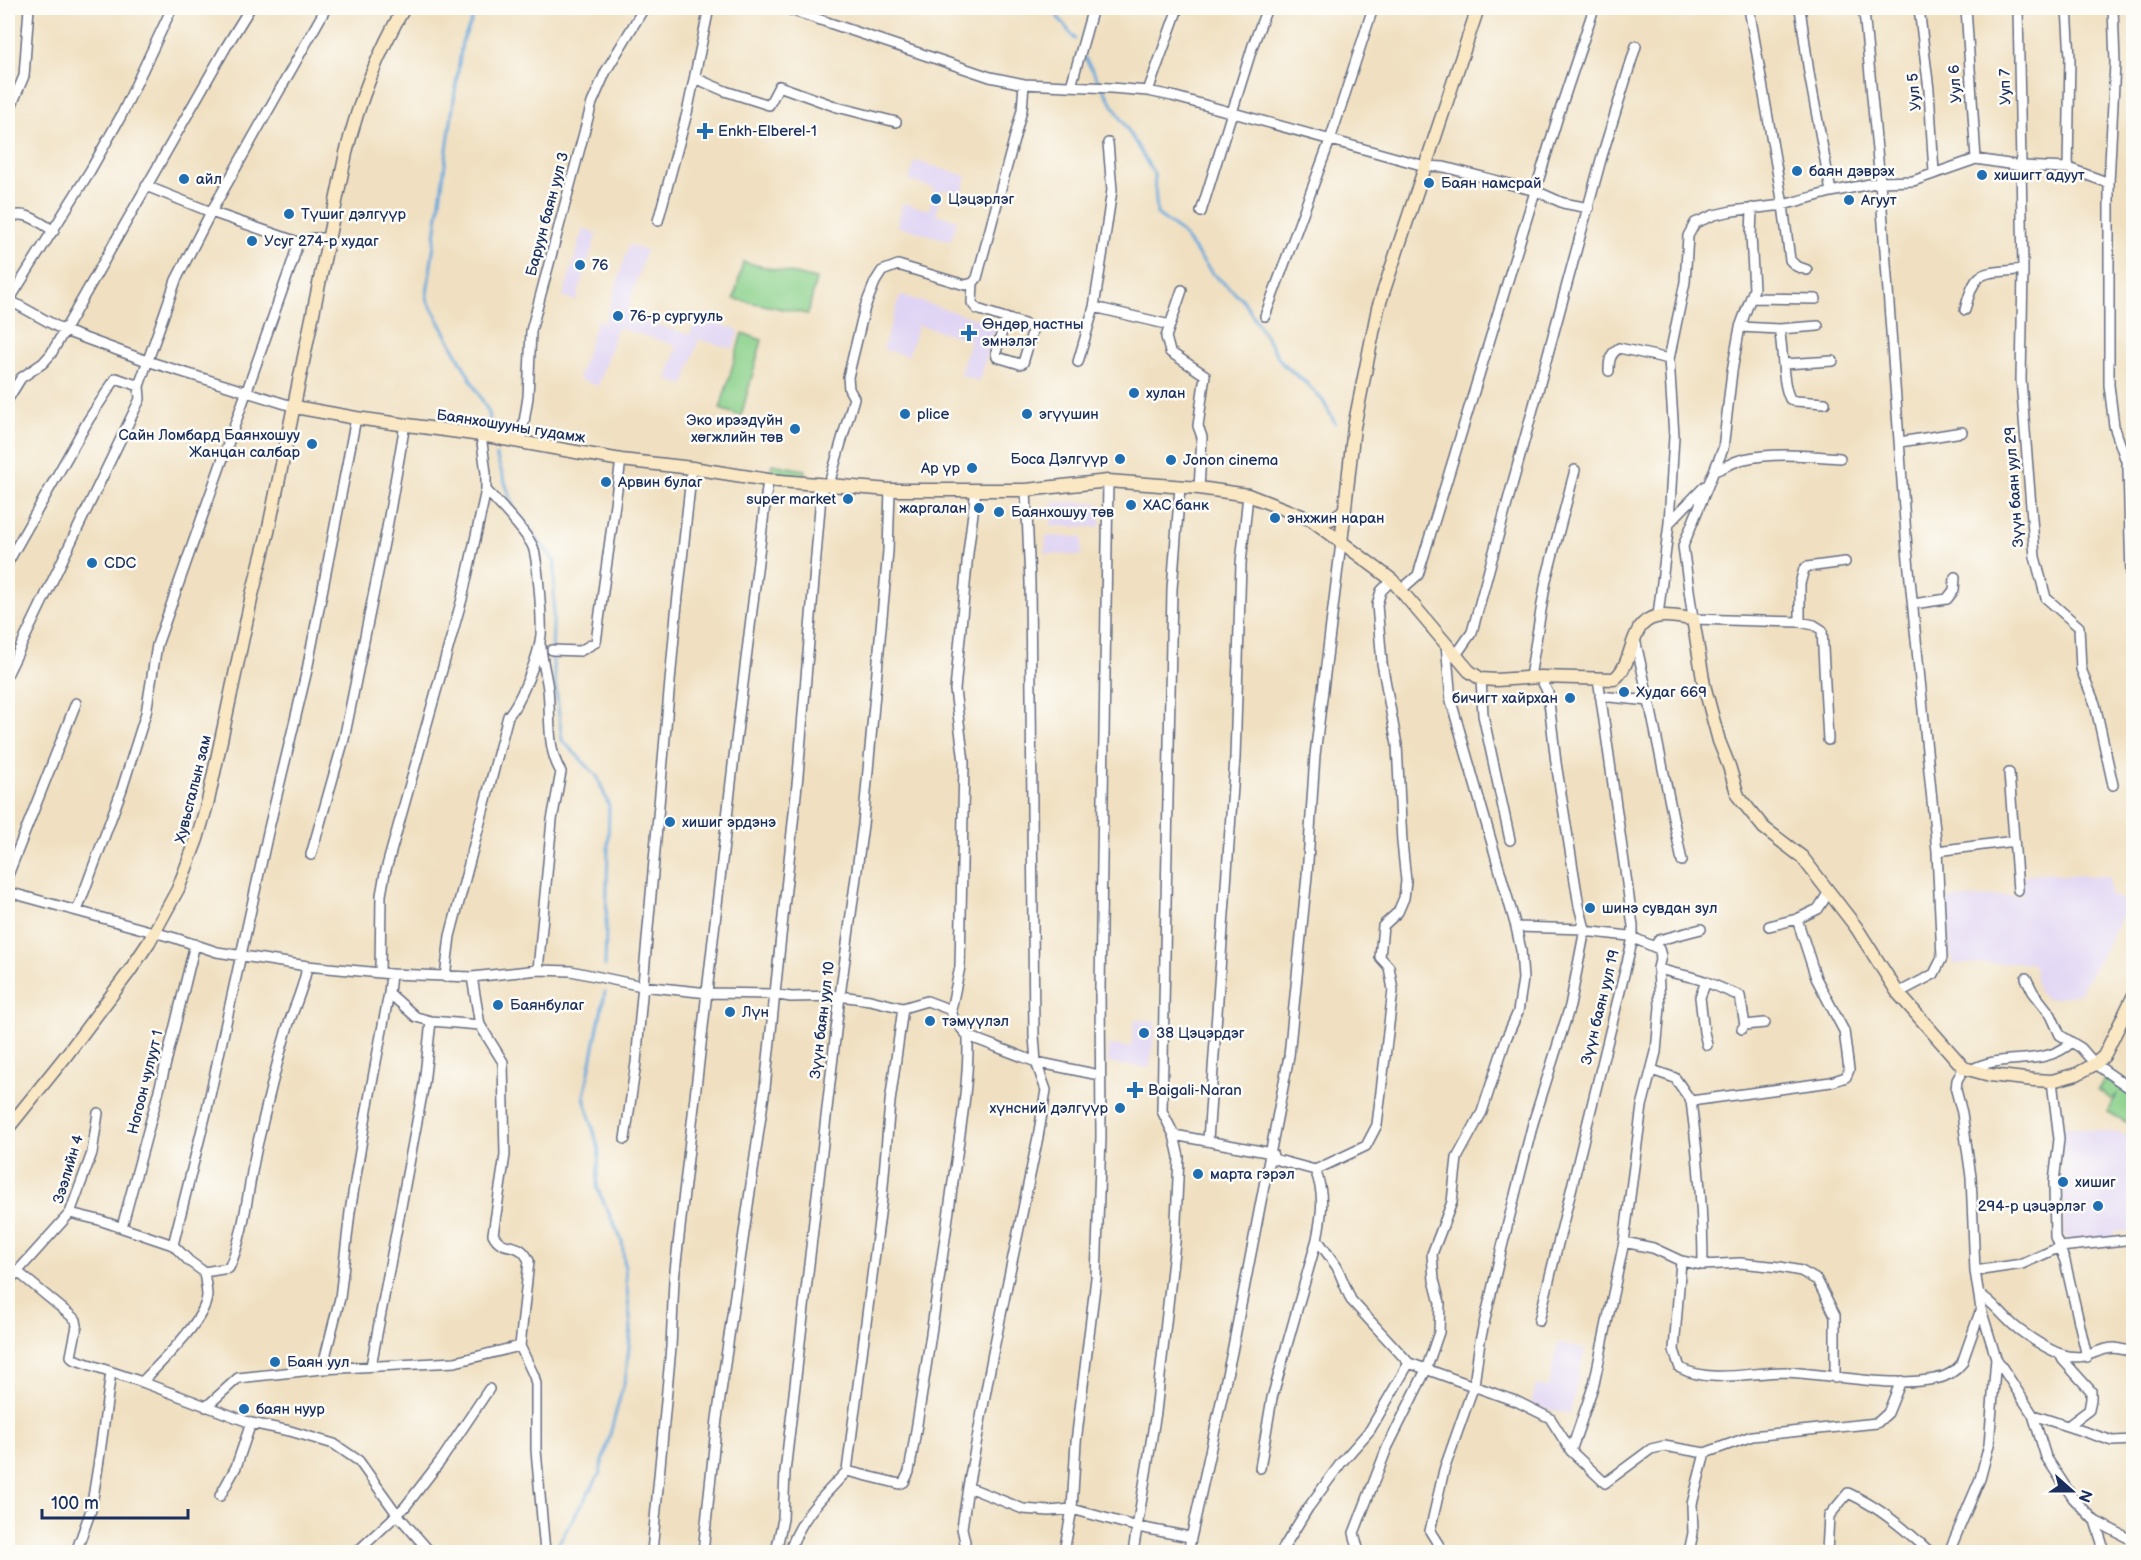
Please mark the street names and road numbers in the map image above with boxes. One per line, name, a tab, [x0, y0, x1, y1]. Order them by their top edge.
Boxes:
street label: Уул 6	[1945, 64, 1966, 104]
street label: Ууп 7	[1996, 68, 2015, 105]
street label: Уул 5	[1903, 72, 1926, 112]
street label: Баруун баян уул 3	[522, 150, 573, 278]
street label: Баянхошууны гудамж	[435, 405, 587, 448]
street label: Зүүн баян уул 29	[2001, 426, 2028, 548]
street label: Хувьсгалын зам	[171, 733, 216, 845]
street label: Зүүн баян уул 19	[1577, 948, 1624, 1067]
street label: Зүүн баян уул 10	[806, 960, 839, 1080]
street label: Ногоон чулуут 1	[123, 1028, 168, 1136]
street label: Зээлийн 4	[49, 1132, 88, 1206]

